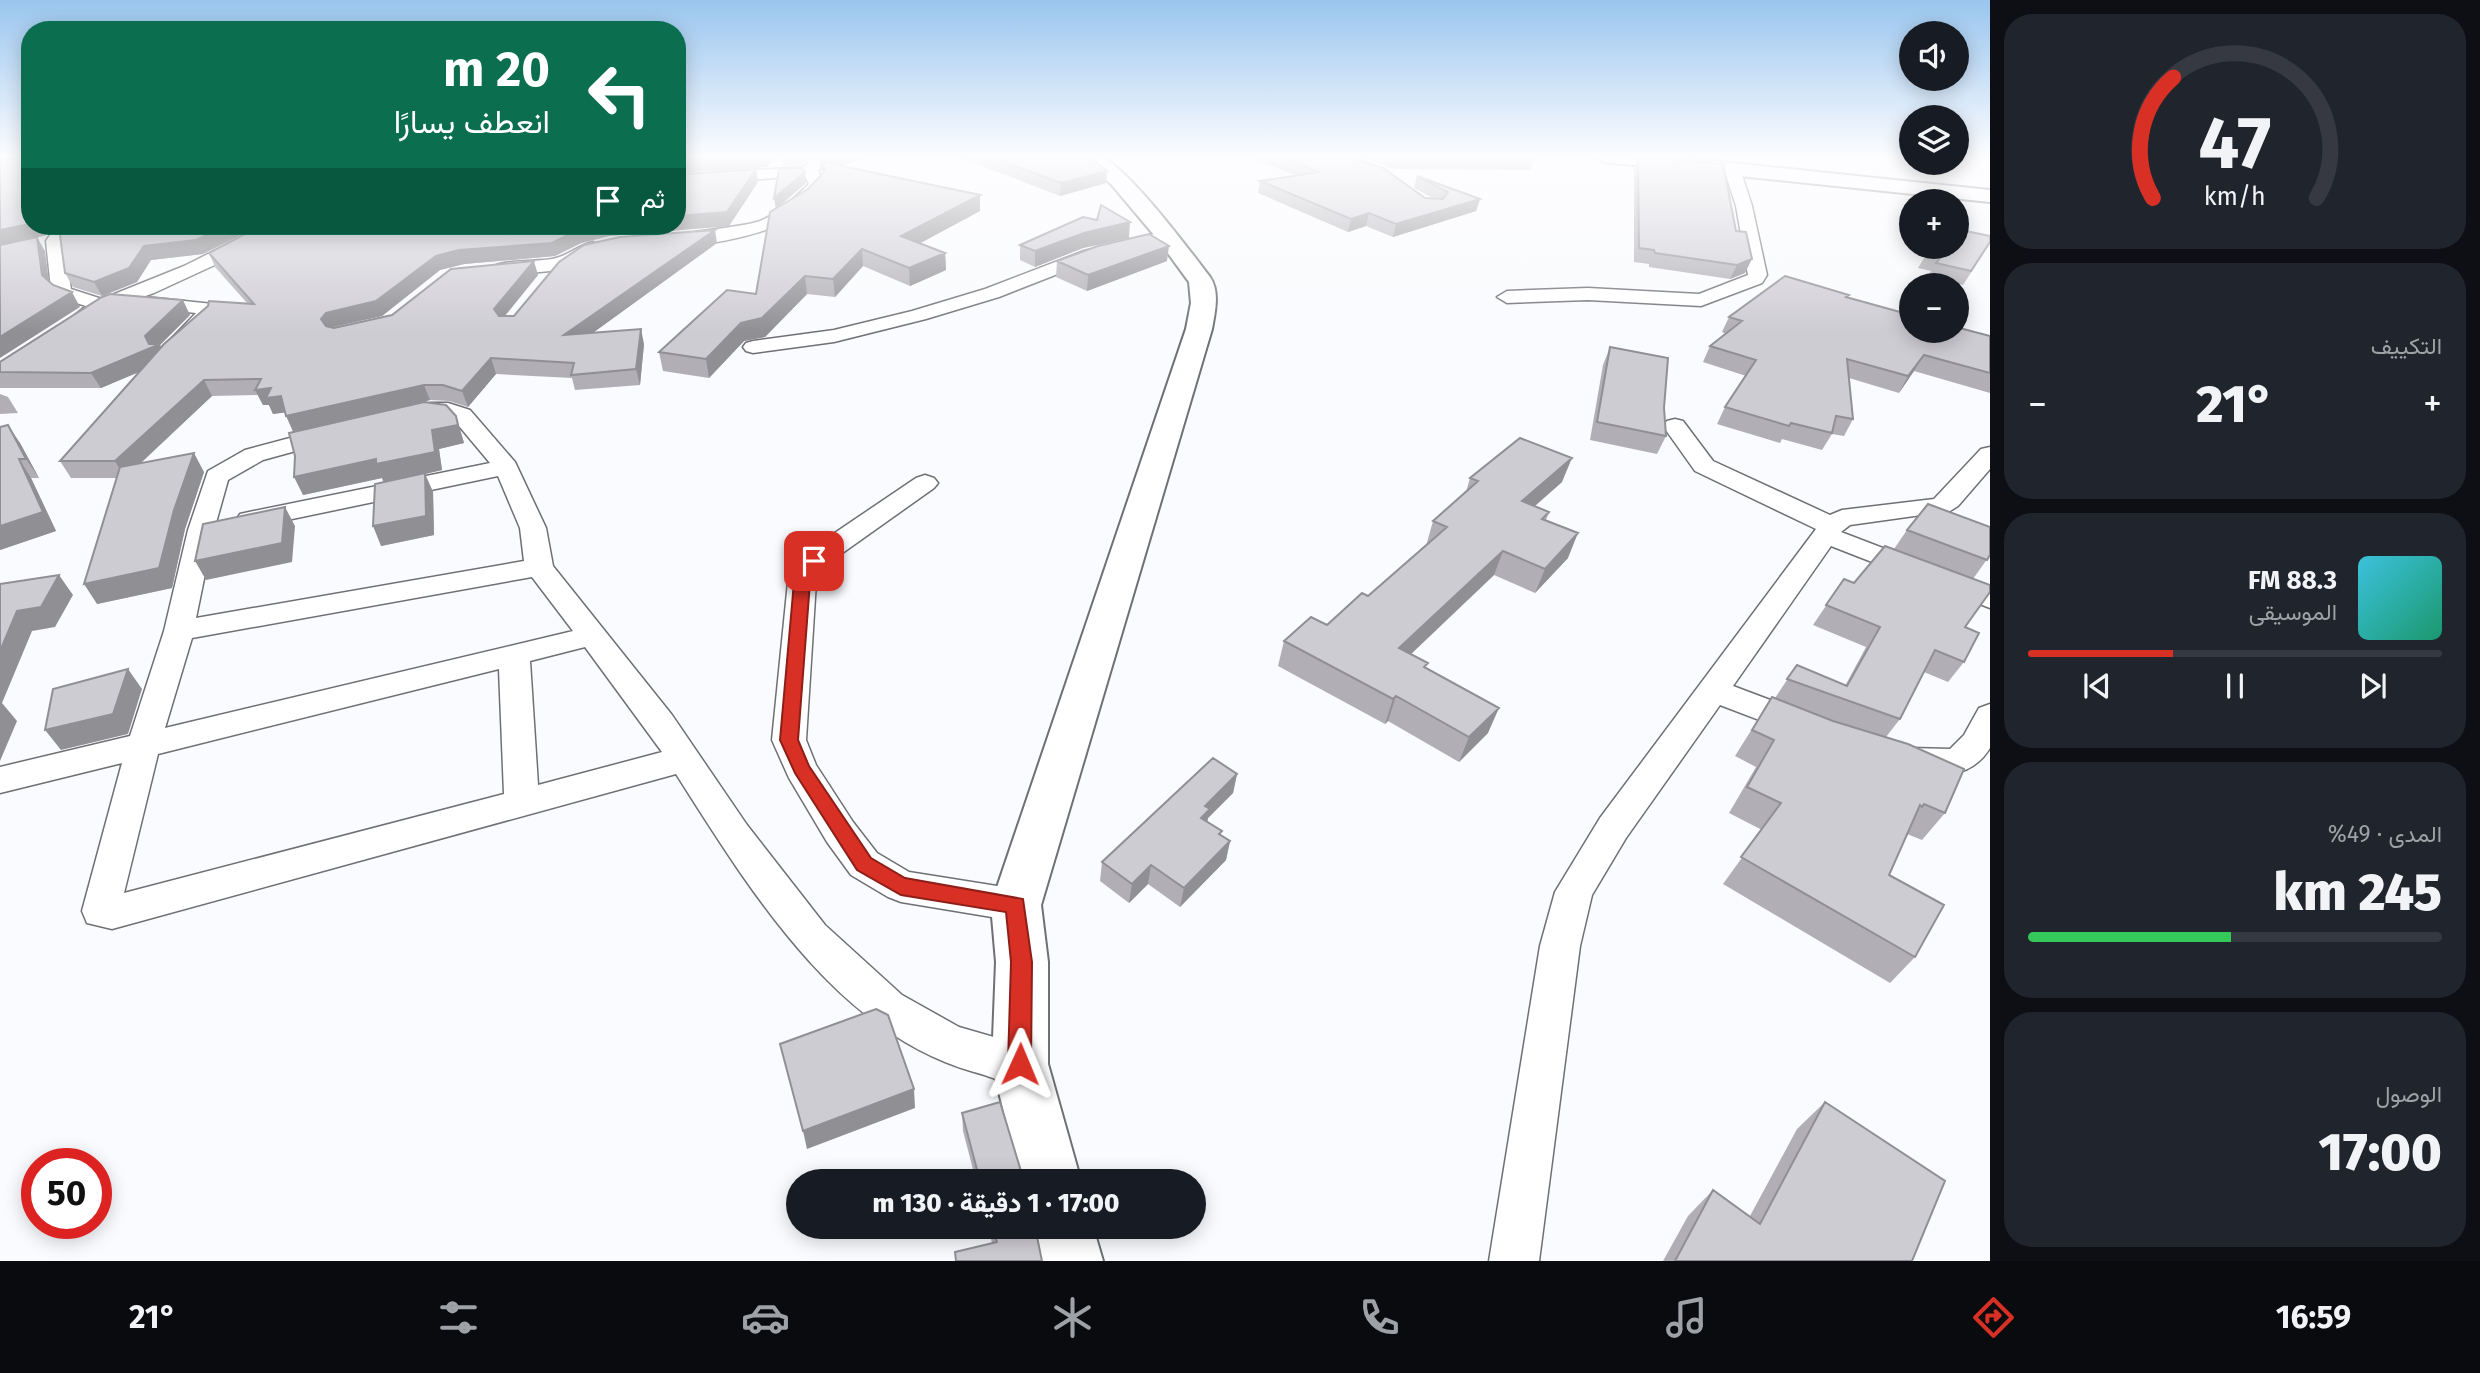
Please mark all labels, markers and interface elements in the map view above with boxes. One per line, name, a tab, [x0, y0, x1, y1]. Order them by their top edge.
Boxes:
map controls	[1899, 21, 1969, 343]
button: sound	[1899, 21, 1969, 91]
text: 20 m	[443, 40, 550, 99]
icon: left	[574, 49, 665, 140]
text: 47	[2198, 100, 2272, 187]
text: انعطف يسارًا	[394, 103, 550, 141]
button: layers	[1899, 105, 1969, 175]
icon: arrive	[589, 182, 627, 220]
text: km/h	[2204, 182, 2266, 212]
text: ثم	[641, 184, 665, 215]
button: +	[1899, 189, 1969, 259]
button: −	[1899, 273, 1969, 343]
text: التكييف	[2371, 332, 2442, 360]
text: 21°	[2196, 373, 2274, 436]
text: −	[2028, 381, 2047, 427]
text: +	[2423, 381, 2442, 427]
pin	[784, 531, 844, 591]
icon: arrive	[795, 542, 833, 580]
text: 88.3 FM	[2248, 565, 2337, 596]
text: الموسيقى	[2249, 598, 2337, 626]
icon: previous	[2078, 667, 2116, 705]
icon: pause	[2216, 667, 2254, 705]
icon: next	[2354, 667, 2392, 705]
text: المدى · 49%	[2328, 820, 2442, 848]
text: 245 km	[2274, 861, 2442, 924]
position arrow	[983, 1027, 1057, 1101]
text: الوصول	[2376, 1080, 2442, 1108]
text: 17:00	[2318, 1121, 2442, 1184]
speed limit sign: 50	[21, 1148, 112, 1239]
text: 17:00 · 1 دقيقة · 130 m	[872, 1188, 1120, 1219]
icon: filters	[434, 1293, 483, 1342]
icon: car	[741, 1293, 790, 1342]
icon: climate	[1048, 1293, 1097, 1342]
icon: phone	[1355, 1293, 1404, 1342]
icon: music	[1662, 1293, 1711, 1342]
icon: directions	[1969, 1293, 2018, 1342]
text: 21°	[129, 1298, 176, 1336]
text: 16:59	[2276, 1298, 2351, 1336]

